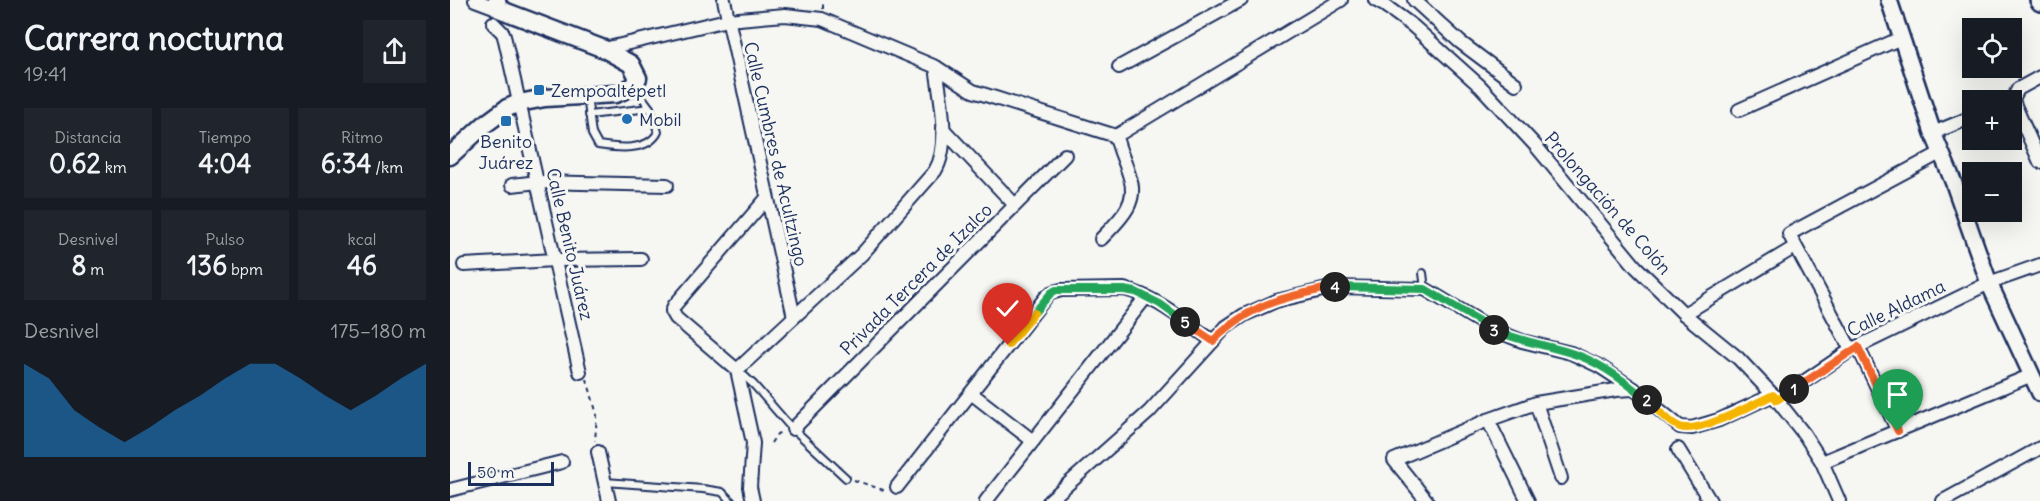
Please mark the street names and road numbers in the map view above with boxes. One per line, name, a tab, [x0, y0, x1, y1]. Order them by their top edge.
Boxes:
street label: Calle Cumbres de Acultzingo	[739, 39, 813, 269]
street label: Prolongación de Colón	[1540, 127, 1676, 279]
street label: Calle Benito Juárez	[541, 166, 599, 323]
street label: Privada Tercera de Izalco	[835, 198, 997, 360]
street label: Calle Aldama	[1843, 274, 1949, 342]

